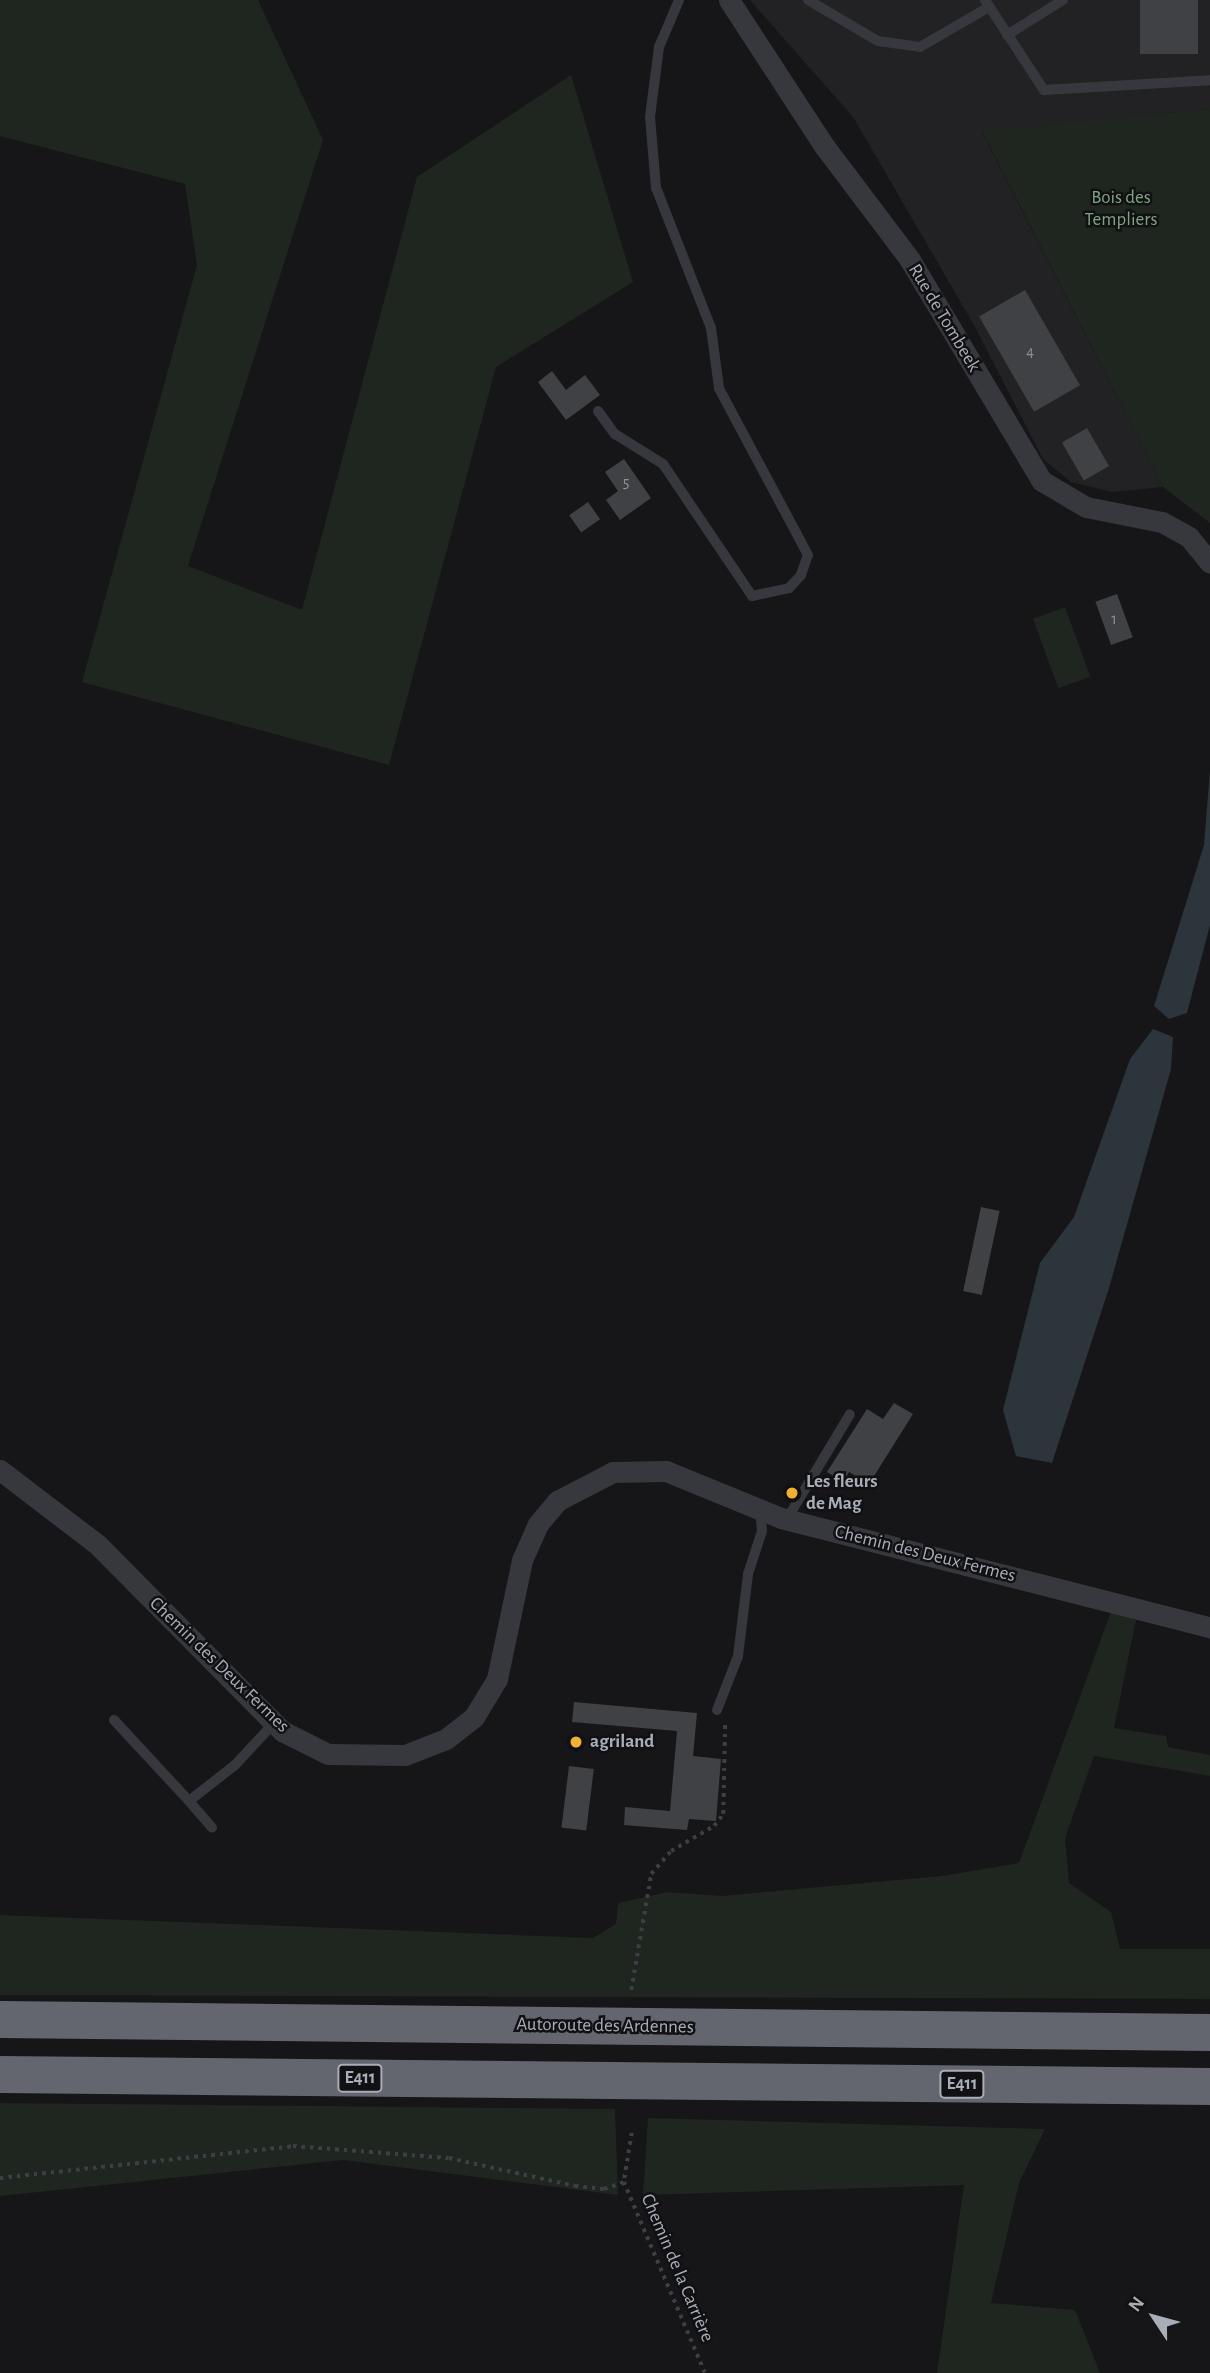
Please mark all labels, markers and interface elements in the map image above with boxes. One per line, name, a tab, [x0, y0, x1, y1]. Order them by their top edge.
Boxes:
park label: Bois des Templiers	[1085, 187, 1157, 231]
street label: Rue de Tombeek	[903, 260, 985, 376]
house number: 4	[1026, 341, 1034, 361]
house number: 5	[623, 472, 629, 492]
house number: 1	[1111, 609, 1117, 629]
place label: Les fleurs de Mag	[806, 1471, 878, 1515]
marker: Les fleurs de Mag	[784, 1485, 800, 1501]
street label: Chemin des Deux Fermes	[832, 1520, 1018, 1588]
street label: Chemin des Deux Fermes	[144, 1592, 294, 1738]
place label: agriland	[590, 1731, 654, 1753]
marker: agriland	[568, 1734, 584, 1750]
street label: Autoroute des Ardennes	[516, 2013, 694, 2039]
road number: E411	[337, 2064, 383, 2092]
road number: E411	[939, 2070, 985, 2098]
street label: Chemin de la Carrière	[636, 2191, 718, 2345]
north arrow	[1119, 2282, 1189, 2352]
text: N	[1125, 2293, 1148, 2315]

